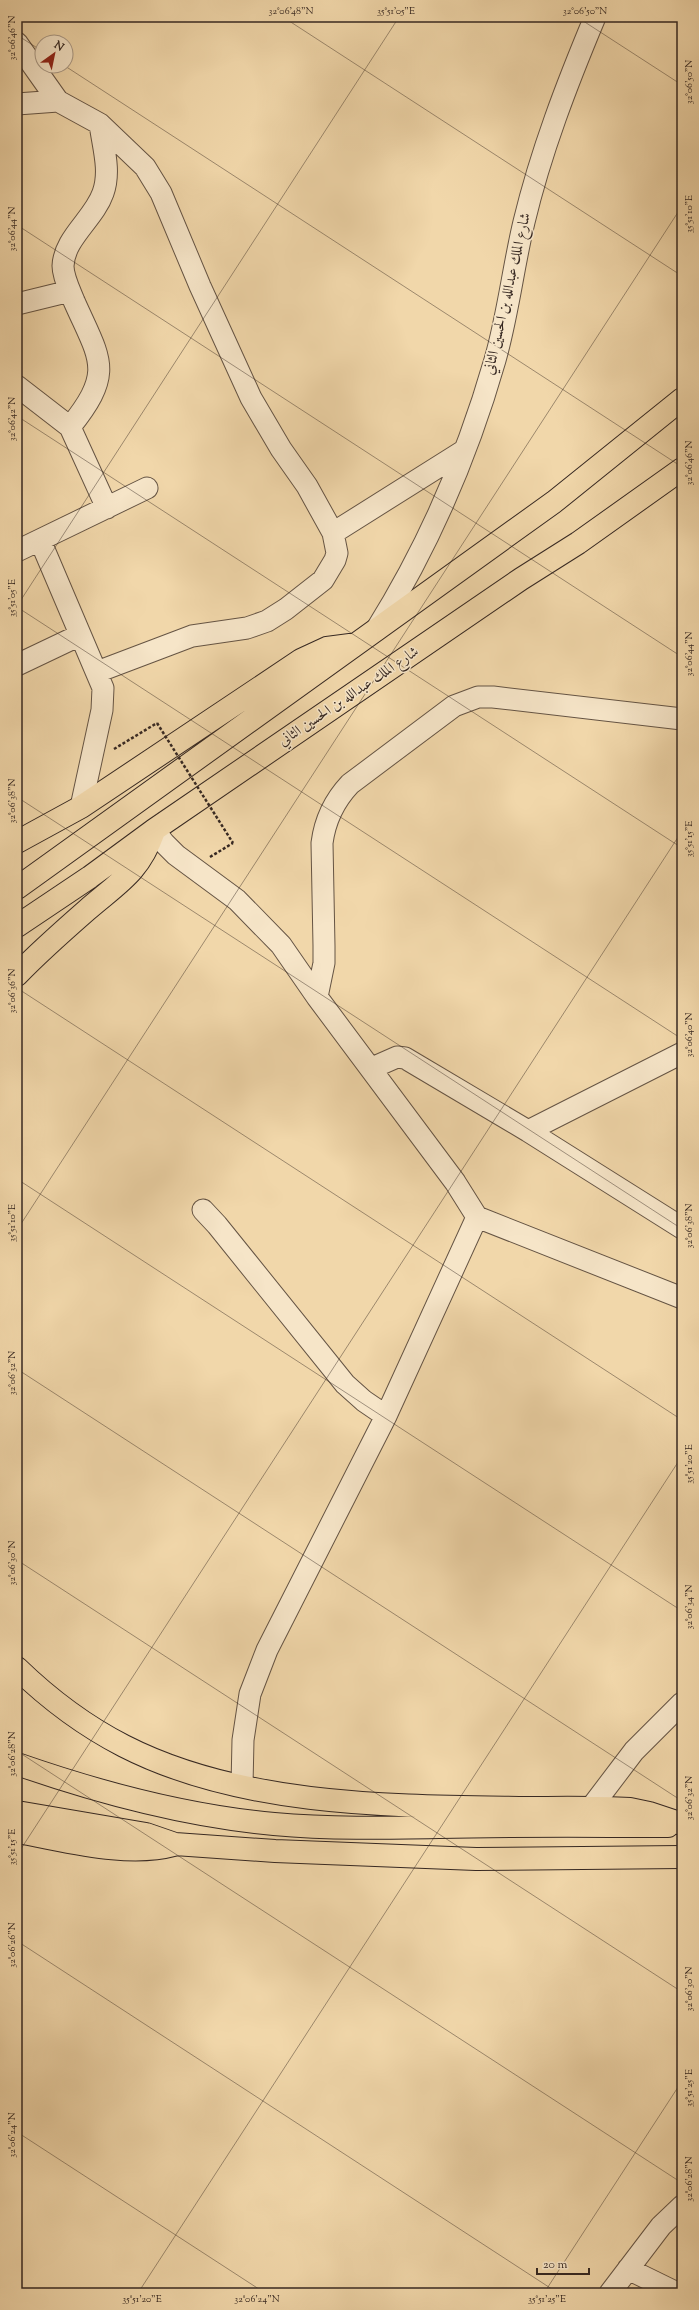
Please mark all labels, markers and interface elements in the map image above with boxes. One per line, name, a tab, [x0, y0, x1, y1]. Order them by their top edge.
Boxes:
text: 32°06'48"N	[268, 4, 314, 19]
text: 35°51'05"E	[377, 4, 415, 19]
text: 32°06'50"N	[563, 4, 607, 19]
text: 32°06'46"N	[5, 15, 20, 61]
north arrow	[34, 34, 74, 74]
text: N	[50, 37, 67, 56]
text: 32°06'50"N	[682, 60, 697, 104]
text: 35°51'10"E	[682, 195, 697, 233]
text: 32°06'44"N	[5, 206, 20, 252]
street label: شارع الملك عبدالله بن الحسين الثاني	[479, 211, 538, 377]
text: 32°06'42"N	[5, 397, 20, 441]
text: 32°06'46"N	[682, 440, 697, 486]
text: 35°51'05"E	[5, 579, 20, 617]
text: 32°06'44"N	[682, 631, 697, 677]
street label: شارع الملك عبدالله بن الحسين الثاني	[274, 642, 424, 753]
text: 32°06'38"N	[5, 778, 20, 824]
text: 35°51'15"E	[682, 821, 697, 857]
text: 32°06'36"N	[5, 968, 20, 1014]
text: 32°06'40"N	[682, 1012, 697, 1058]
text: 32°06'38"N	[682, 1203, 697, 1249]
text: 35°51'10"E	[5, 1204, 20, 1242]
text: 32°06'32"N	[5, 1351, 20, 1395]
text: 35°51'20"E	[682, 1444, 697, 1484]
text: 32°06'30"N	[5, 1540, 20, 1586]
text: 32°06'34"N	[682, 1584, 697, 1630]
text: 32°06'28"N	[5, 1731, 20, 1777]
text: 32°06'32"N	[682, 1776, 697, 1820]
text: 35°51'15"E	[5, 1829, 20, 1865]
text: 32°06'26"N	[5, 1922, 20, 1968]
text: 32°06'30"N	[682, 1966, 697, 2012]
text: 35°51'25"E	[682, 2069, 697, 2107]
text: 32°06'24"N	[5, 2112, 20, 2158]
text: 32°06'28"N	[682, 2156, 697, 2202]
scale bar	[537, 2250, 589, 2276]
text: 20 m	[543, 2256, 568, 2274]
text: 35°51'20"E	[122, 2292, 162, 2307]
text: 32°06'24"N	[234, 2292, 280, 2307]
text: 35°51'25"E	[528, 2292, 566, 2307]

